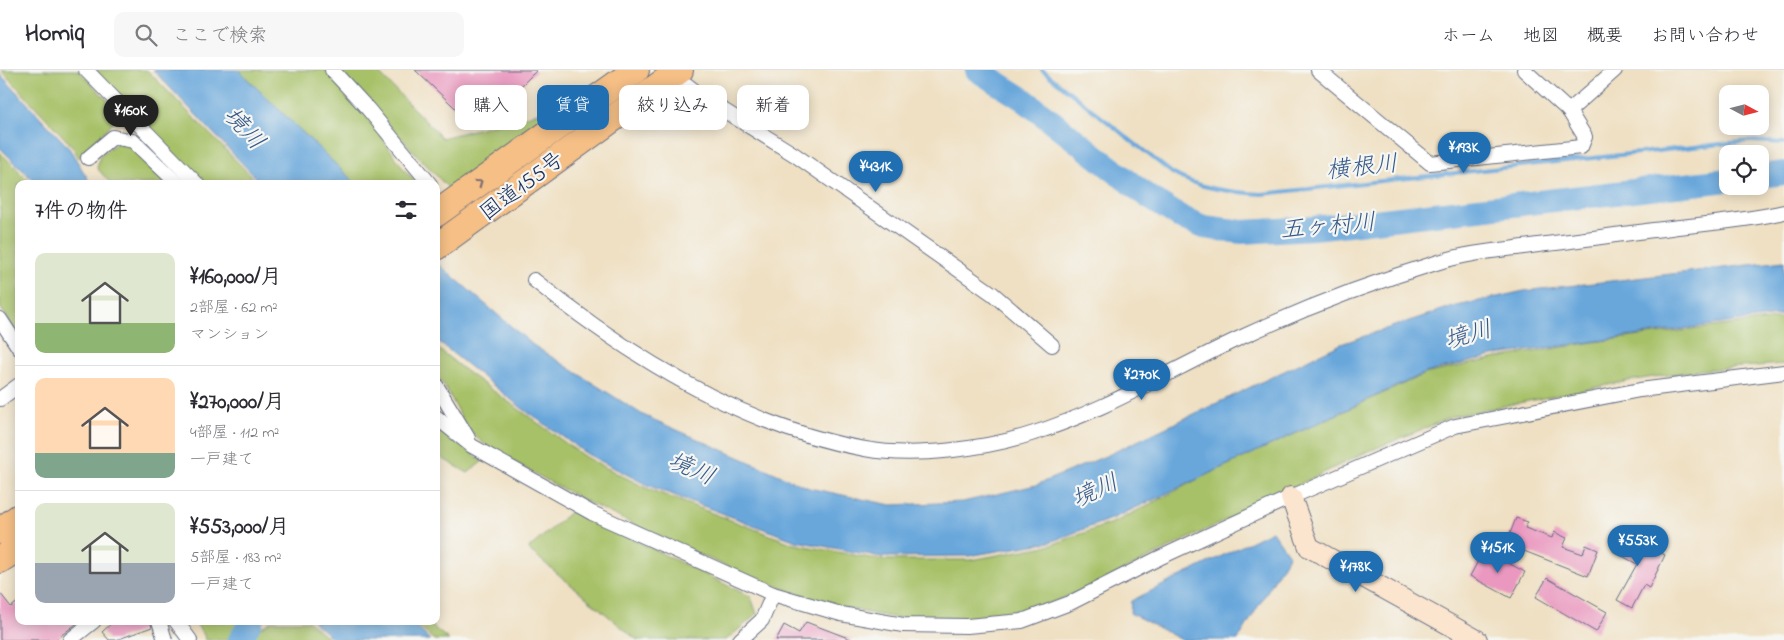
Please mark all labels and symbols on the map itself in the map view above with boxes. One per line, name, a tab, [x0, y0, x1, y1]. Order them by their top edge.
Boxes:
north arrow	[1719, 85, 1769, 135]
pin: ¥160K	[96, 94, 166, 137]
water label: 境川	[214, 100, 272, 159]
pin: ¥193K	[1429, 132, 1499, 174]
street label: 国道155号	[474, 145, 572, 230]
water label: 横根川	[1325, 147, 1400, 190]
pin: ¥431K	[841, 150, 911, 193]
one-way arrow	[473, 180, 483, 189]
water label: 五ヶ村川	[1279, 206, 1378, 249]
water label: 境川	[1441, 313, 1497, 360]
pin: ¥270K	[1107, 358, 1177, 401]
water label: 境川	[662, 445, 720, 496]
water label: 境川	[1067, 467, 1125, 518]
pin: ¥553K	[1603, 524, 1673, 567]
pin: ¥151K	[1463, 532, 1533, 574]
pin: ¥178K	[1321, 550, 1391, 593]

